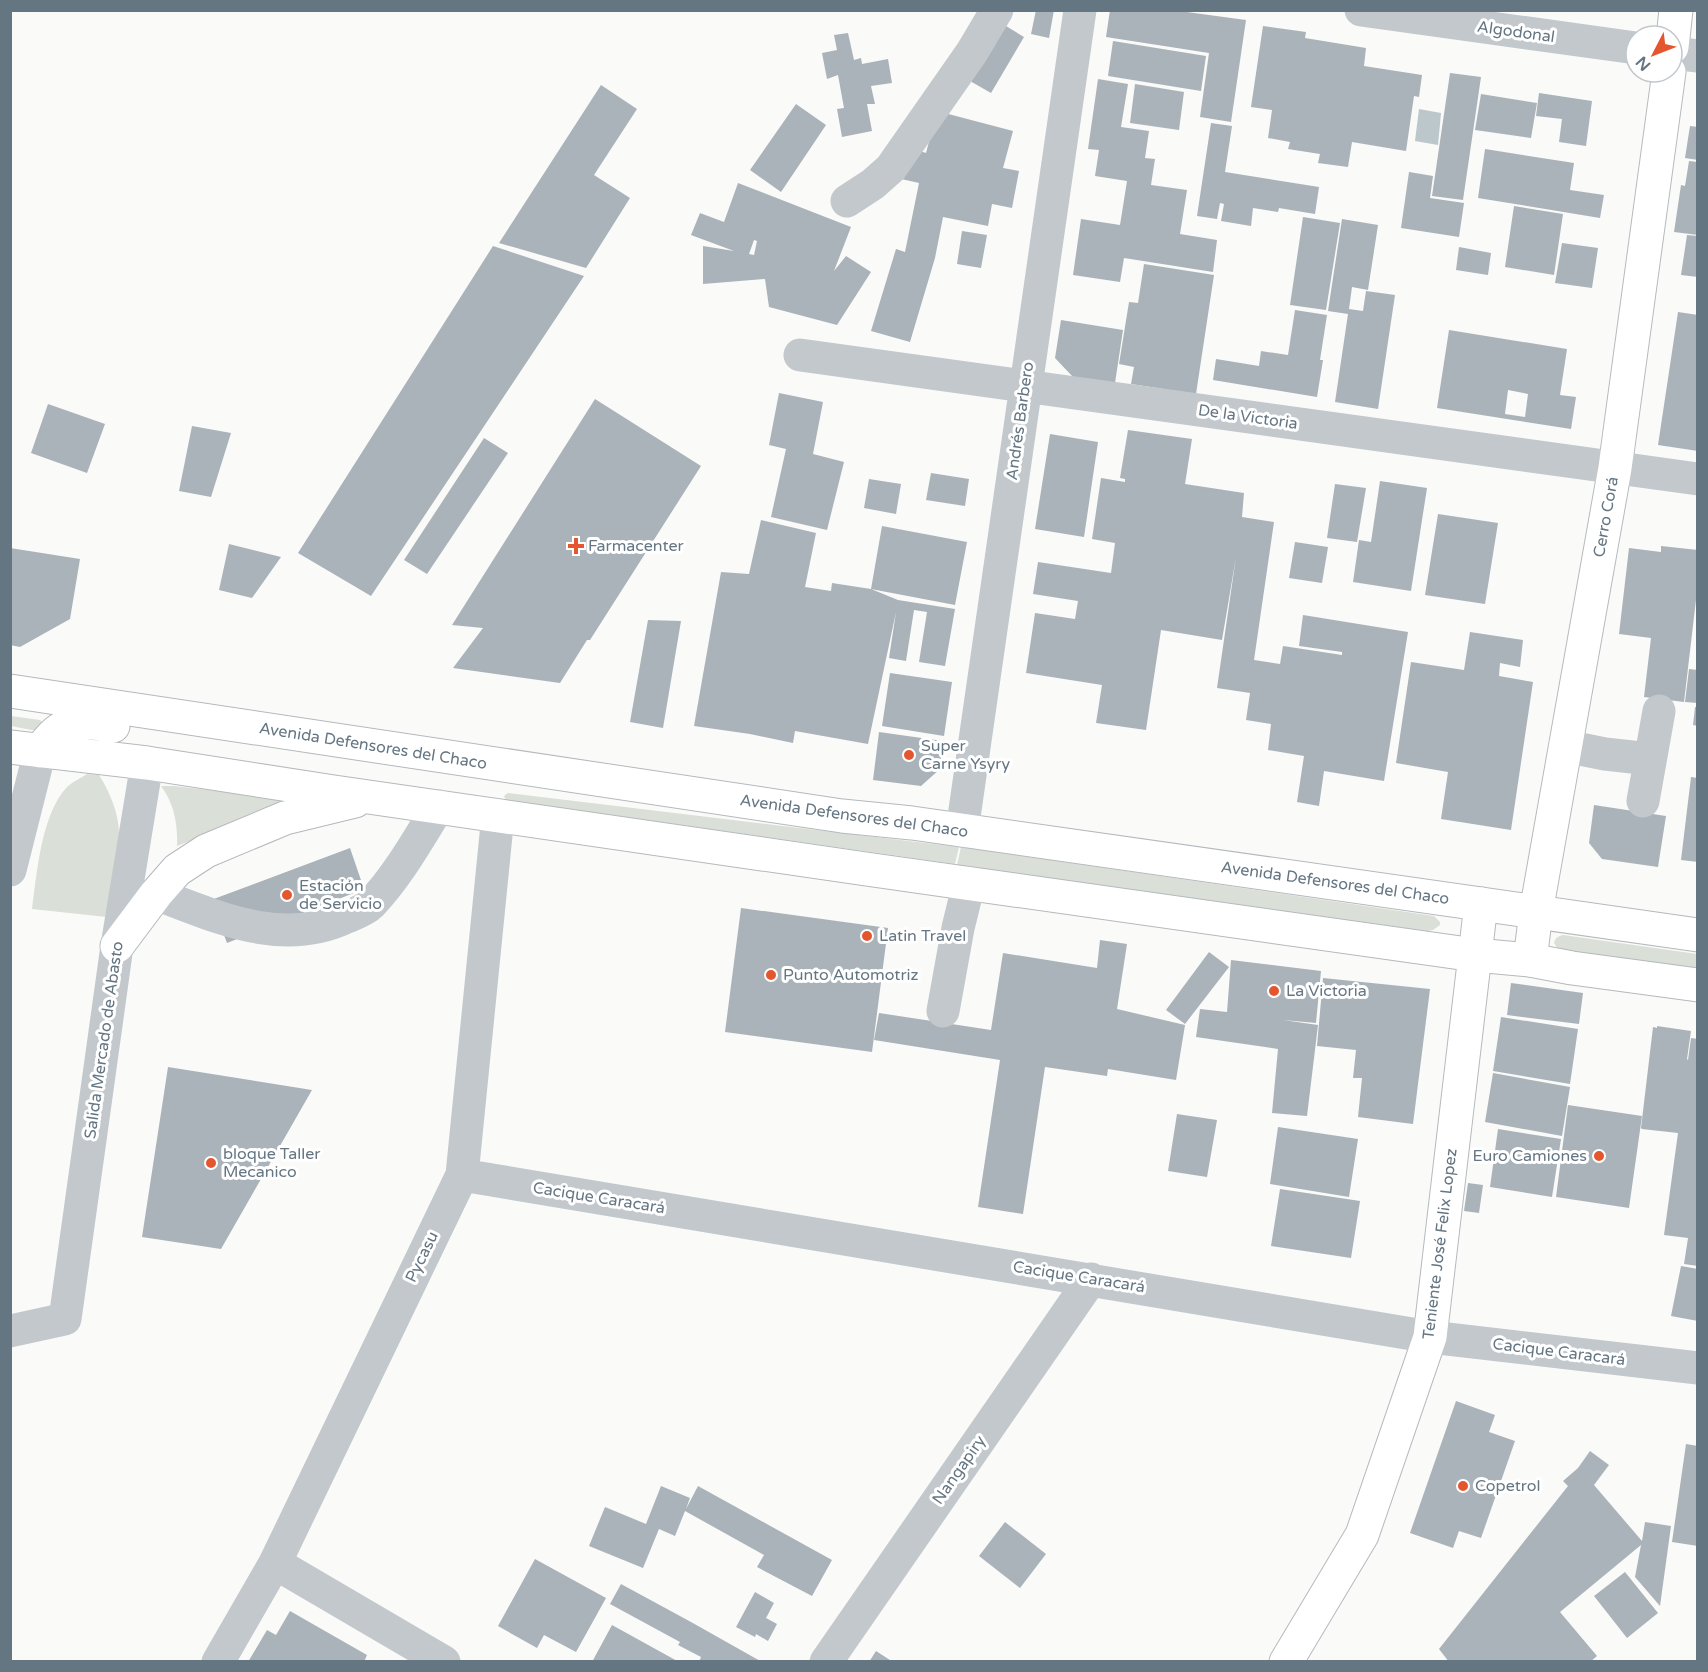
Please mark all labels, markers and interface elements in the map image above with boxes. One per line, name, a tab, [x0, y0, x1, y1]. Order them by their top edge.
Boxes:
street label: Algodonal	[1476, 17, 1556, 47]
north arrow	[1624, 24, 1684, 84]
text: N	[1632, 52, 1655, 75]
street label: Andrés Barbero	[1002, 360, 1038, 482]
street label: De la Victoria	[1197, 400, 1299, 434]
street label: Cerro Corá	[1589, 475, 1623, 559]
place label: Farmacenter	[588, 536, 684, 556]
marker: Farmacenter	[569, 539, 583, 553]
street label: Avenida Defensores del Chaco	[258, 718, 488, 774]
place label: Super Carne Ysyry	[921, 736, 1010, 774]
marker: Super Carne Ysyry	[902, 748, 916, 762]
street label: Avenida Defensores del Chaco	[738, 790, 970, 842]
street label: Avenida Defensores del Chaco	[1219, 857, 1451, 909]
place label: Estación de Servicio	[299, 876, 382, 914]
marker: Estación de Servicio	[280, 888, 294, 902]
place label: Latin Travel	[879, 926, 966, 946]
marker: Latin Travel	[860, 929, 874, 943]
street label: Salida Mercado de Abasto	[80, 940, 128, 1140]
place label: Punto Automotriz	[783, 965, 919, 985]
marker: Punto Automotriz	[764, 968, 778, 982]
place label: La Victoria	[1286, 981, 1367, 1001]
marker: La Victoria	[1267, 984, 1281, 998]
place label: bloque Taller Mecanico	[223, 1144, 321, 1182]
place label: Euro Camiones	[1472, 1146, 1587, 1166]
street label: Teniente José Felix Lopez	[1418, 1147, 1462, 1341]
marker: Euro Camiones	[1592, 1149, 1606, 1163]
marker: bloque Taller Mecanico	[204, 1156, 218, 1170]
street label: Cacique Caracará	[531, 1178, 667, 1218]
street label: Pycasu	[401, 1228, 443, 1286]
street label: Cacique Caracará	[1011, 1257, 1147, 1297]
street label: Cacique Caracará	[1491, 1334, 1627, 1370]
street label: Nangapiry	[928, 1431, 990, 1508]
place label: Copetrol	[1475, 1476, 1540, 1496]
marker: Copetrol	[1456, 1479, 1470, 1493]

